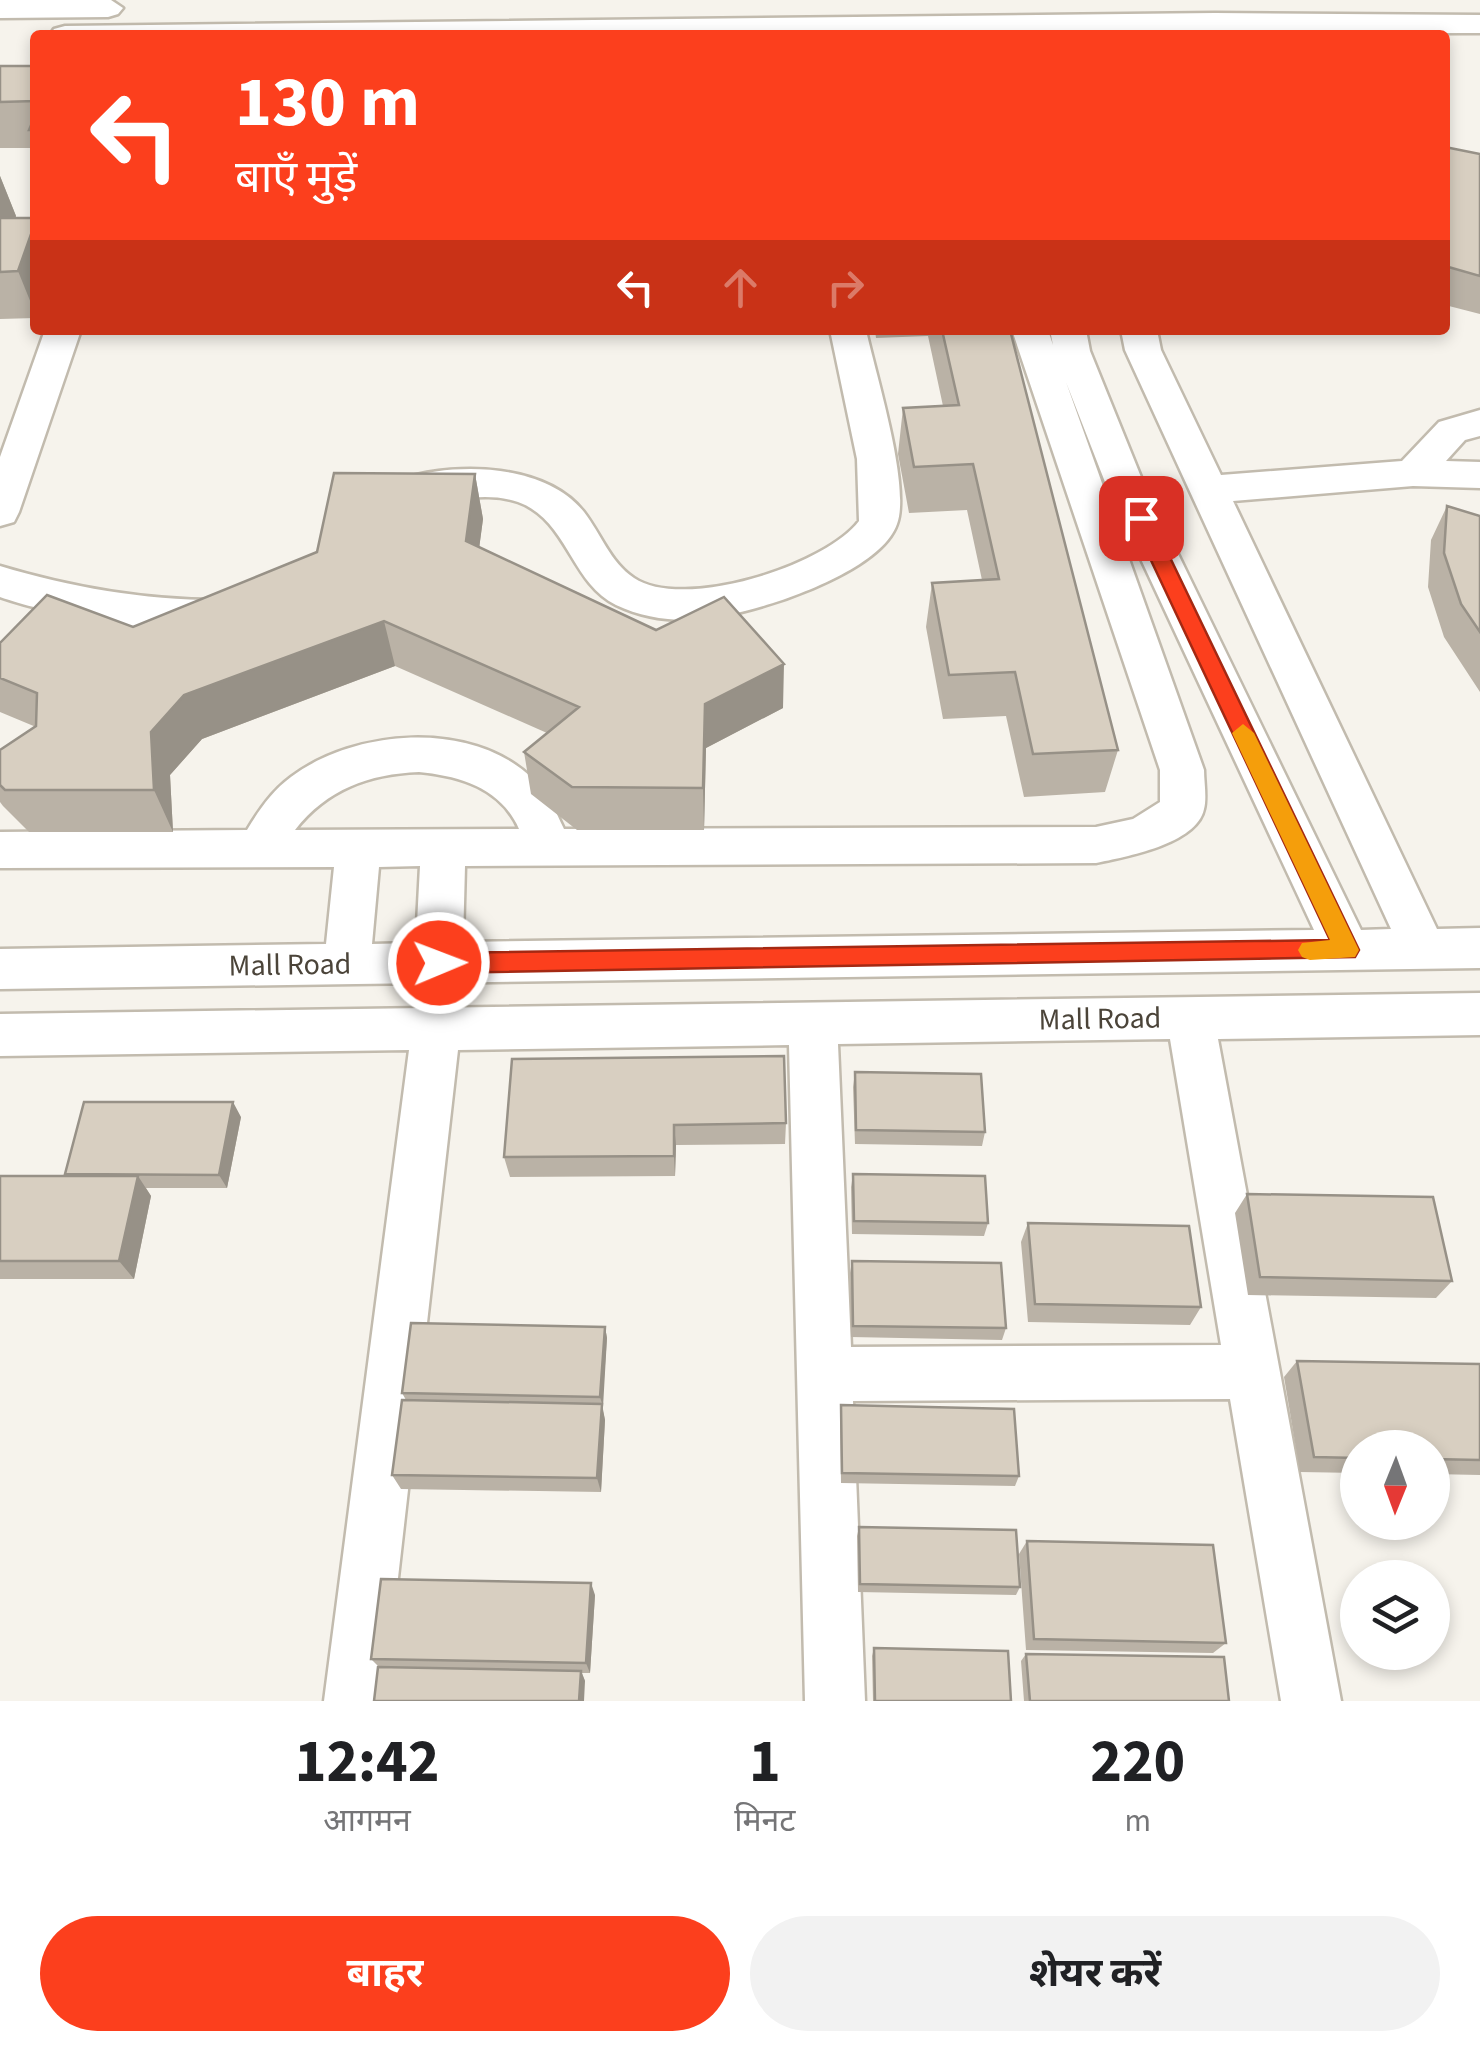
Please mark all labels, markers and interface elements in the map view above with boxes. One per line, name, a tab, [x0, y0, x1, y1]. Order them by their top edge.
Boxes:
text: 130 m	[235, 53, 420, 153]
icon: left	[70, 70, 200, 200]
text: बाएँ मुड़ें	[235, 146, 357, 210]
icon: left	[608, 260, 663, 315]
icon: ahead	[713, 260, 768, 315]
icon: right	[818, 260, 873, 315]
pin	[1099, 476, 1184, 561]
icon: arrive	[1114, 491, 1169, 546]
position arrow	[387, 911, 491, 1015]
street label: Mall Road	[228, 942, 352, 988]
street label: Mall Road	[1038, 996, 1162, 1042]
north arrow	[1340, 1430, 1450, 1540]
map controls	[1340, 1430, 1450, 1670]
button: layers	[1340, 1560, 1450, 1670]
text: 12:42	[295, 1720, 439, 1805]
text: 1	[749, 1720, 781, 1805]
text: 220	[1090, 1720, 1185, 1805]
text: आगमन	[323, 1798, 411, 1844]
text: मिनट	[734, 1798, 795, 1844]
text: m	[1124, 1798, 1151, 1844]
button: बाहर	[40, 1916, 730, 2031]
button: शेयर करें	[750, 1916, 1440, 2031]

